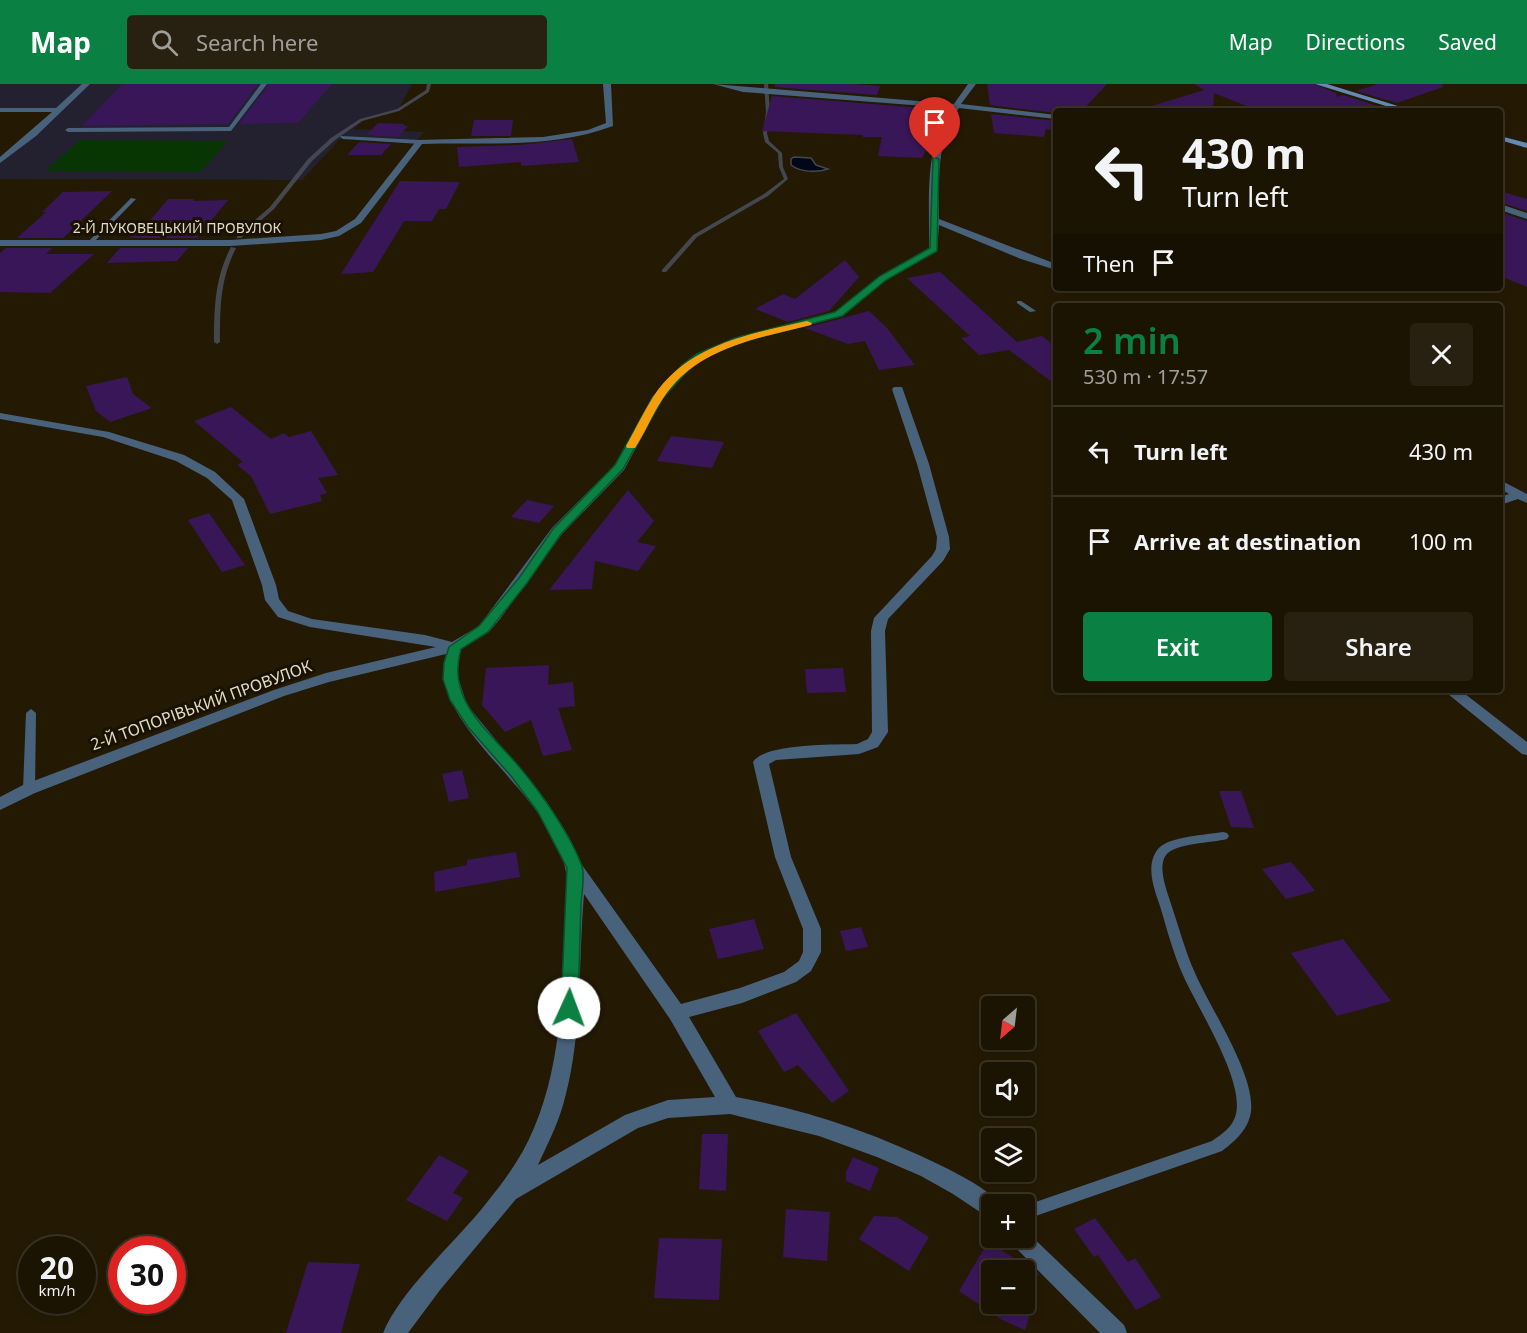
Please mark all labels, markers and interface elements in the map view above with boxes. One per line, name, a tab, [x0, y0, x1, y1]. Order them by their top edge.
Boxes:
search box	[127, 15, 547, 69]
text: Map	[30, 23, 91, 61]
icon: search	[148, 26, 181, 59]
text: Search here	[196, 27, 318, 57]
text: Map	[1229, 28, 1273, 56]
text: Directions	[1306, 28, 1405, 56]
text: Saved	[1438, 28, 1497, 56]
pin	[909, 97, 960, 159]
icon: arrive	[918, 106, 951, 139]
text: 430 m	[1182, 124, 1306, 181]
icon: left	[1083, 132, 1161, 210]
text: Turn left	[1182, 178, 1288, 215]
street label: 2-Й ЛУКОВЕЦЬКИЙ ПРОВУЛОК	[73, 218, 282, 237]
icon: arrive	[1147, 246, 1180, 279]
text: Then	[1083, 248, 1135, 278]
text: 2 min	[1083, 316, 1181, 365]
button: close	[1410, 323, 1473, 386]
text: 530 m · 17:57	[1083, 363, 1208, 390]
icon: left	[1083, 435, 1116, 468]
text: Turn left	[1134, 436, 1228, 466]
text: 430 m	[1409, 436, 1473, 466]
icon: arrive	[1083, 525, 1116, 558]
text: Arrive at destination	[1134, 526, 1361, 556]
text: 100 m	[1409, 526, 1473, 556]
button: Exit	[1083, 612, 1272, 681]
button: Share	[1284, 612, 1473, 681]
street label: 2-Й ТОПОРІВЬКИЙ ПРОВУЛОК	[87, 655, 315, 755]
position arrow	[537, 976, 601, 1040]
north arrow	[981, 996, 1035, 1050]
map controls	[981, 996, 1035, 1314]
button: sound	[981, 1062, 1035, 1116]
button: layers	[981, 1128, 1035, 1182]
button: +	[981, 1194, 1035, 1248]
speed limit sign: 30	[108, 1236, 186, 1314]
text: 20	[40, 1247, 74, 1288]
button: −	[981, 1260, 1035, 1314]
text: km/h	[39, 1280, 75, 1300]

